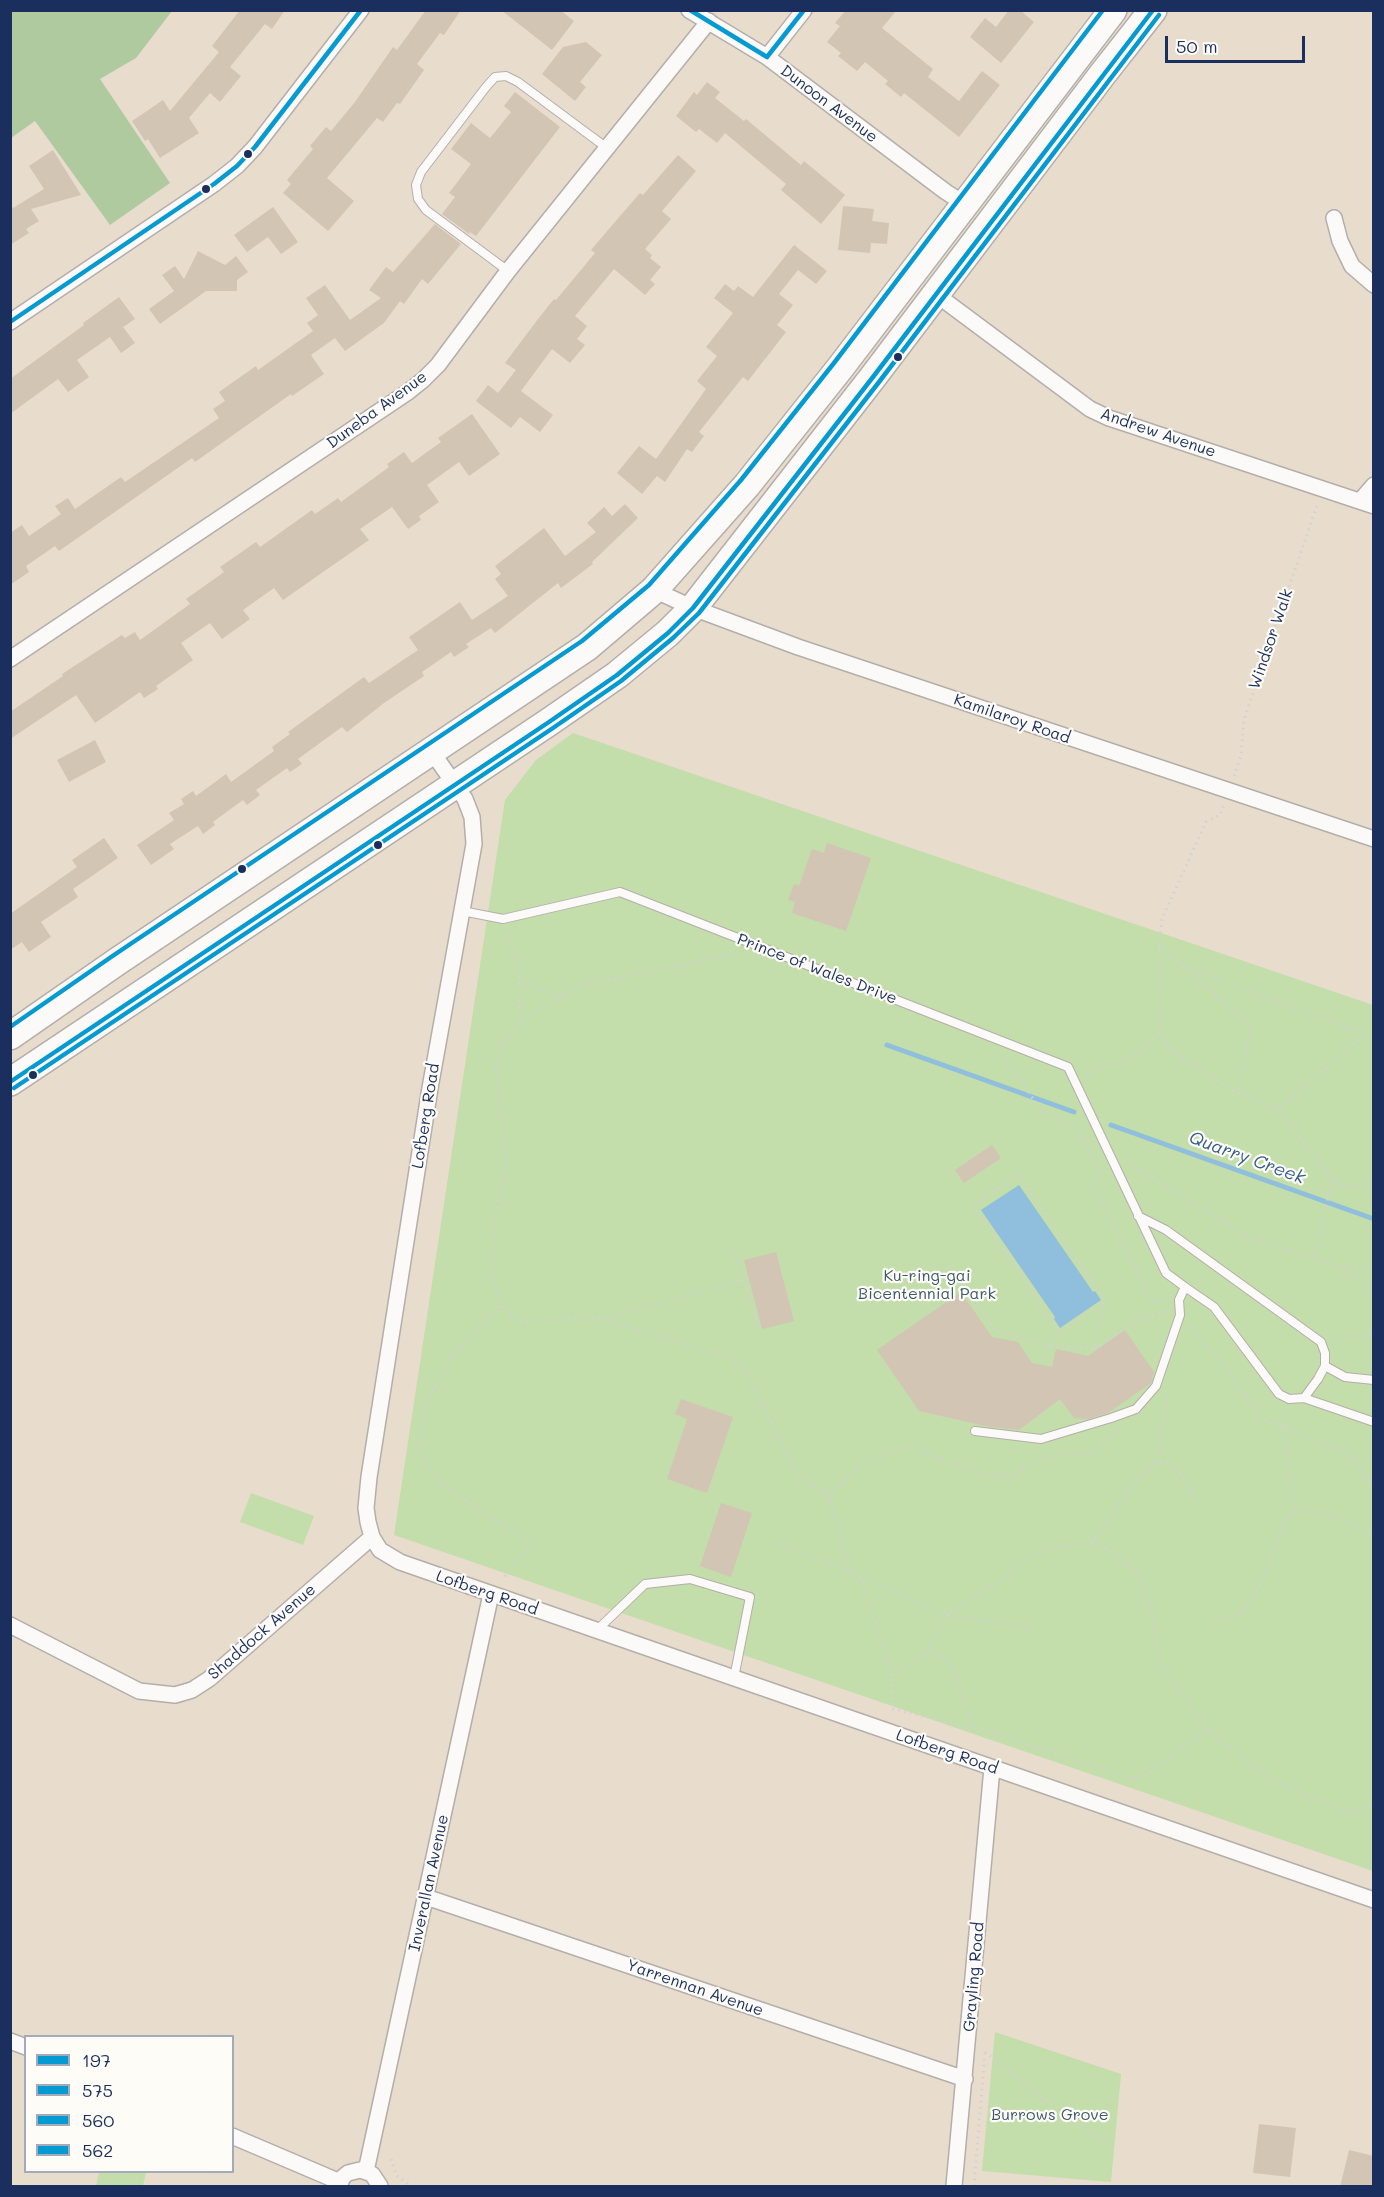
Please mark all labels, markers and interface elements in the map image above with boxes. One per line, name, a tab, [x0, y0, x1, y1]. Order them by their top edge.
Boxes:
scale bar	[1168, 24, 1308, 62]
text: 50 m	[1176, 34, 1218, 58]
street label: Dunoon Avenue	[777, 61, 881, 147]
unlabelled marker	[242, 148, 254, 160]
unlabelled marker	[200, 183, 212, 195]
unlabelled marker	[892, 351, 904, 363]
street label: Duneba Avenue	[323, 367, 431, 453]
street label: Andrew Avenue	[1098, 404, 1218, 462]
street label: Windsor Walk	[1245, 586, 1297, 692]
street label: Kamilaroy Road	[951, 690, 1073, 748]
unlabelled marker	[372, 839, 384, 851]
unlabelled marker	[236, 863, 248, 875]
street label: Prince of Wales Drive	[734, 930, 900, 1008]
street label: Lofberg Road	[408, 1062, 444, 1170]
unlabelled marker	[27, 1069, 39, 1081]
water label: Quarry Creek	[1186, 1127, 1308, 1189]
park label: Ku-ring-gai Bicentennial Park	[858, 1266, 996, 1304]
street label: Lofberg Road	[434, 1567, 540, 1619]
street label: Shaddock Avenue	[204, 1580, 320, 1684]
street label: Lofberg Road	[894, 1726, 1000, 1778]
street label: Inverallan Avenue	[405, 1813, 453, 1953]
street label: Grayling Road	[960, 1921, 988, 2033]
street label: Yarrennan Avenue	[624, 1956, 766, 2020]
legend	[24, 2035, 234, 2173]
text: 197	[82, 2048, 111, 2072]
text: 575	[82, 2078, 113, 2102]
park label: Burrows Grove	[991, 2105, 1109, 2125]
text: 560	[82, 2108, 114, 2132]
text: 562	[82, 2138, 113, 2162]

